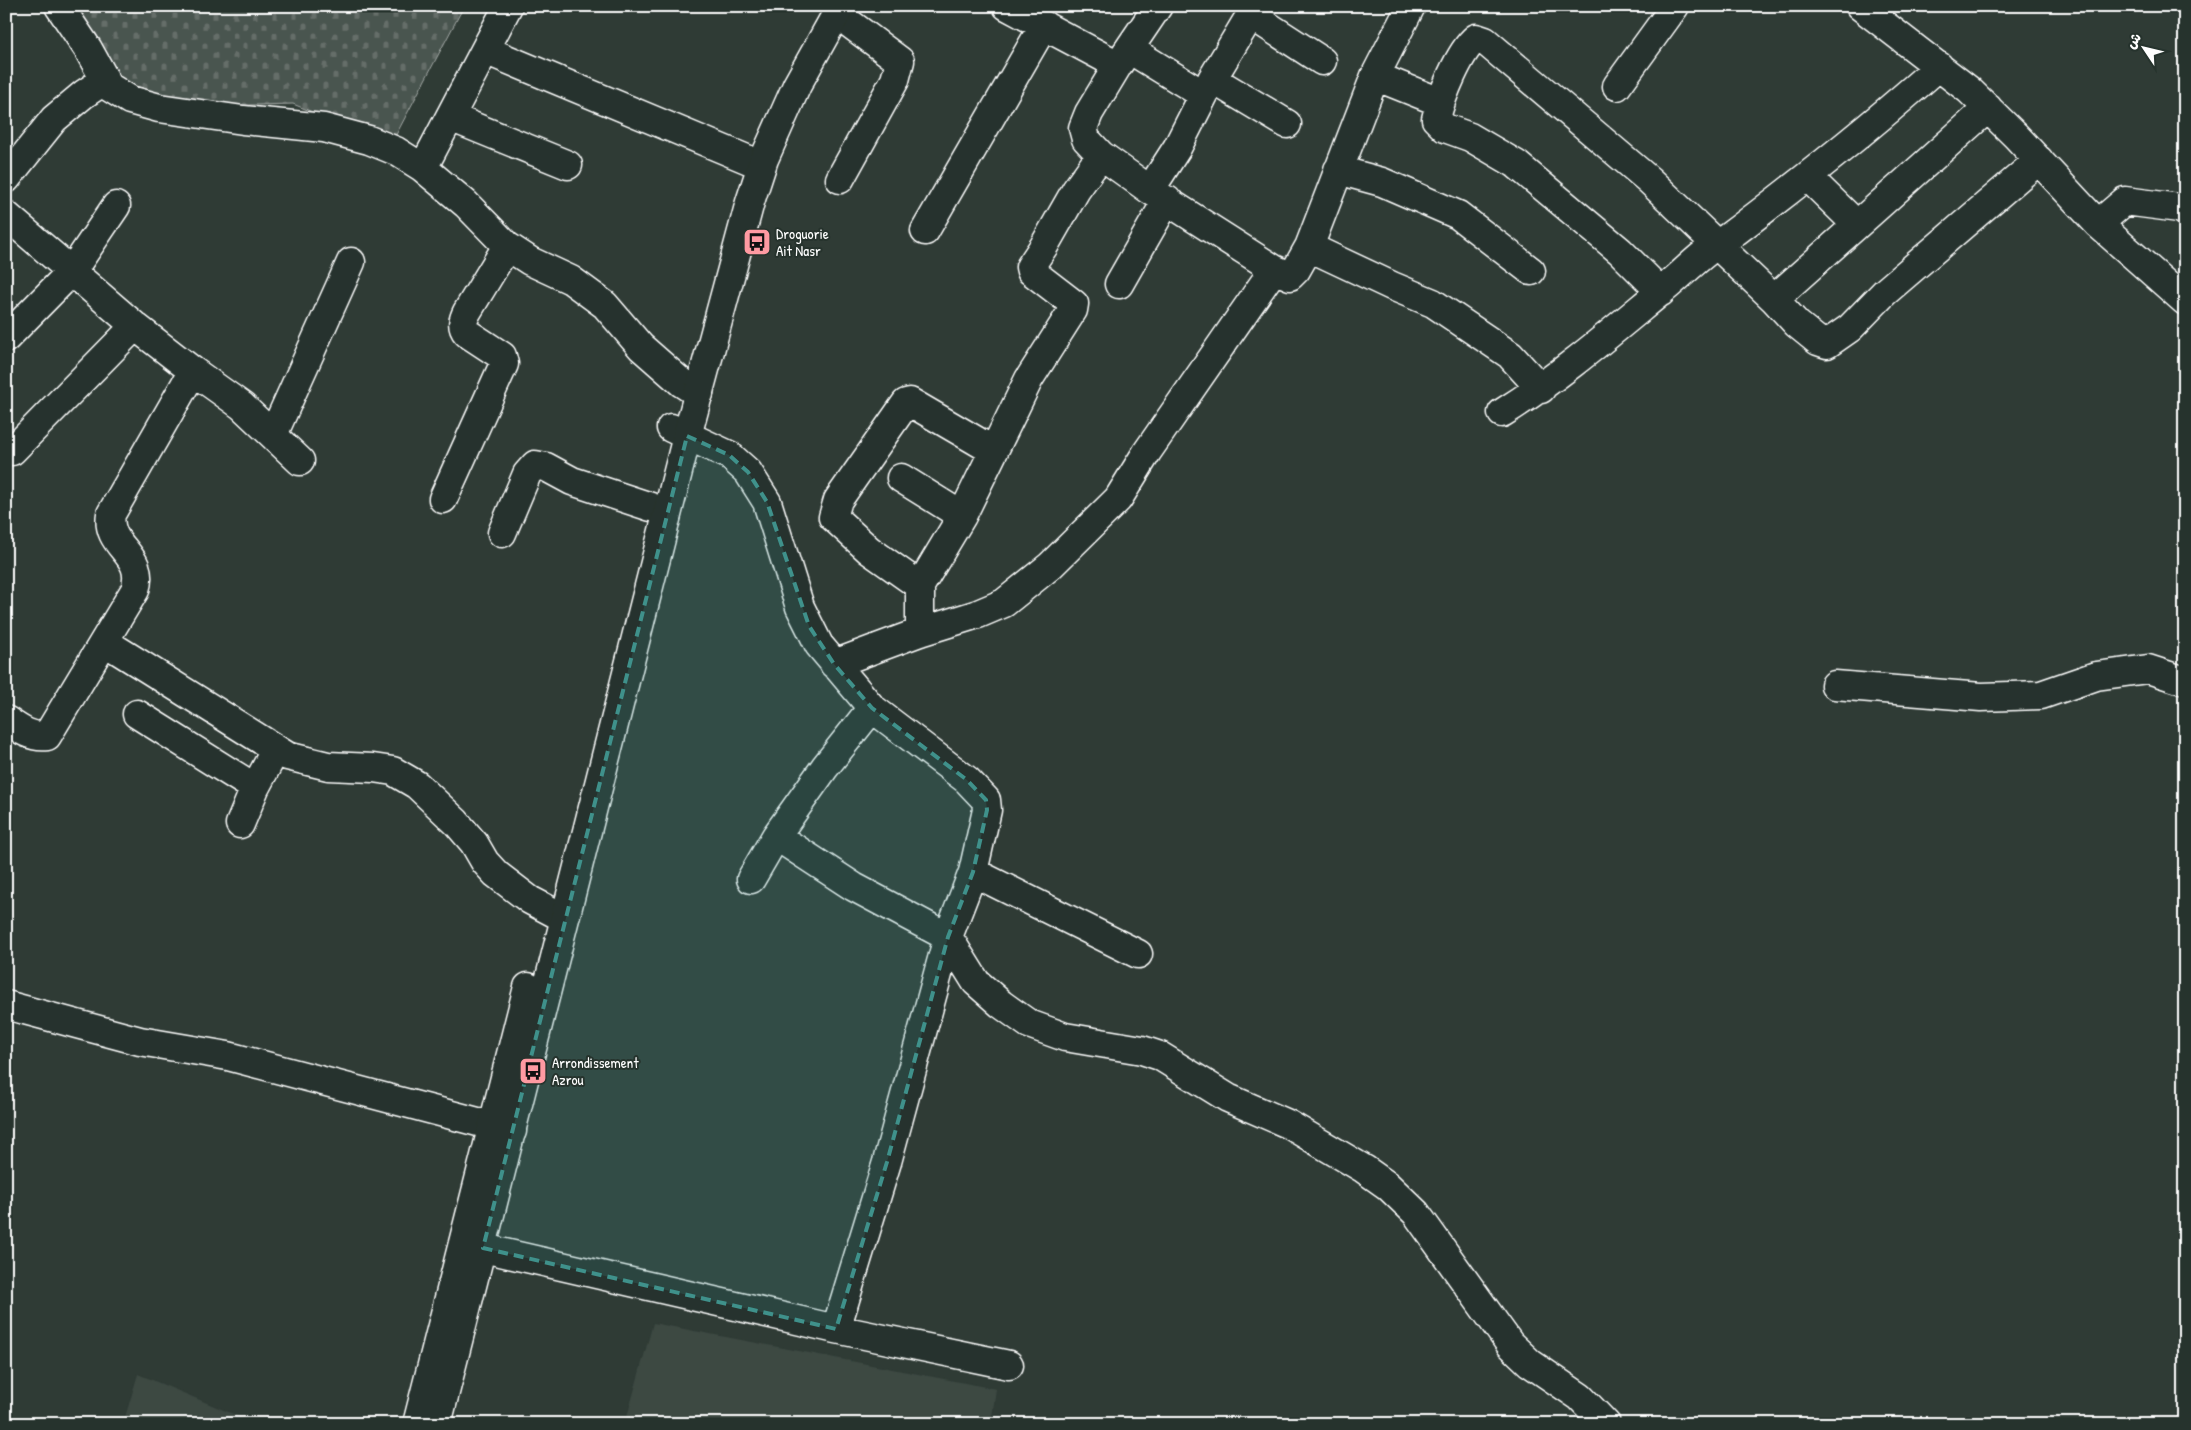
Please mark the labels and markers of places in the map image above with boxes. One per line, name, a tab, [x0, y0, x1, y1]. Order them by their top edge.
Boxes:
place label: Droguorie Ait Nasr	[776, 223, 829, 261]
bus stop icon: Droguorie Ait Nasr	[742, 227, 772, 257]
place label: Arrondissement Azrou	[552, 1052, 639, 1090]
bus stop icon: Arrondissement Azrou	[518, 1056, 548, 1086]

